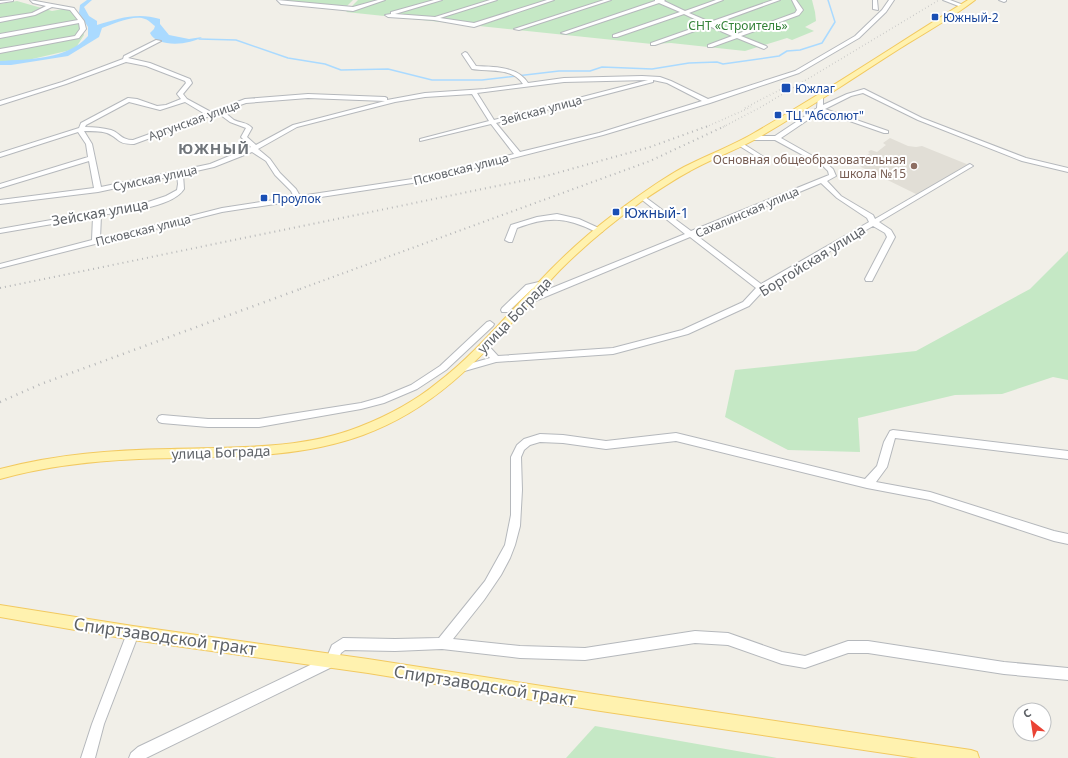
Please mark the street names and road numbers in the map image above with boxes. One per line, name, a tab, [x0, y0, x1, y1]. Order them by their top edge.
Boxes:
street label: Зейская улица	[498, 91, 584, 129]
street label: Аргунская улица	[146, 96, 242, 144]
street label: Псковская улица	[412, 149, 510, 189]
street label: Сумская улица	[111, 161, 199, 195]
street label: Сахалинская улица	[692, 182, 802, 242]
street label: Зейская улица	[50, 194, 150, 230]
street label: Псковская улица	[94, 210, 192, 250]
street label: Боргойская улица	[755, 220, 869, 300]
street label: улица Бограда	[473, 273, 555, 357]
street label: улица Бограда	[171, 441, 271, 463]
street label: Спиртзаводской тракт	[72, 612, 258, 660]
street label: Спиртзаводской тракт	[392, 659, 578, 711]

